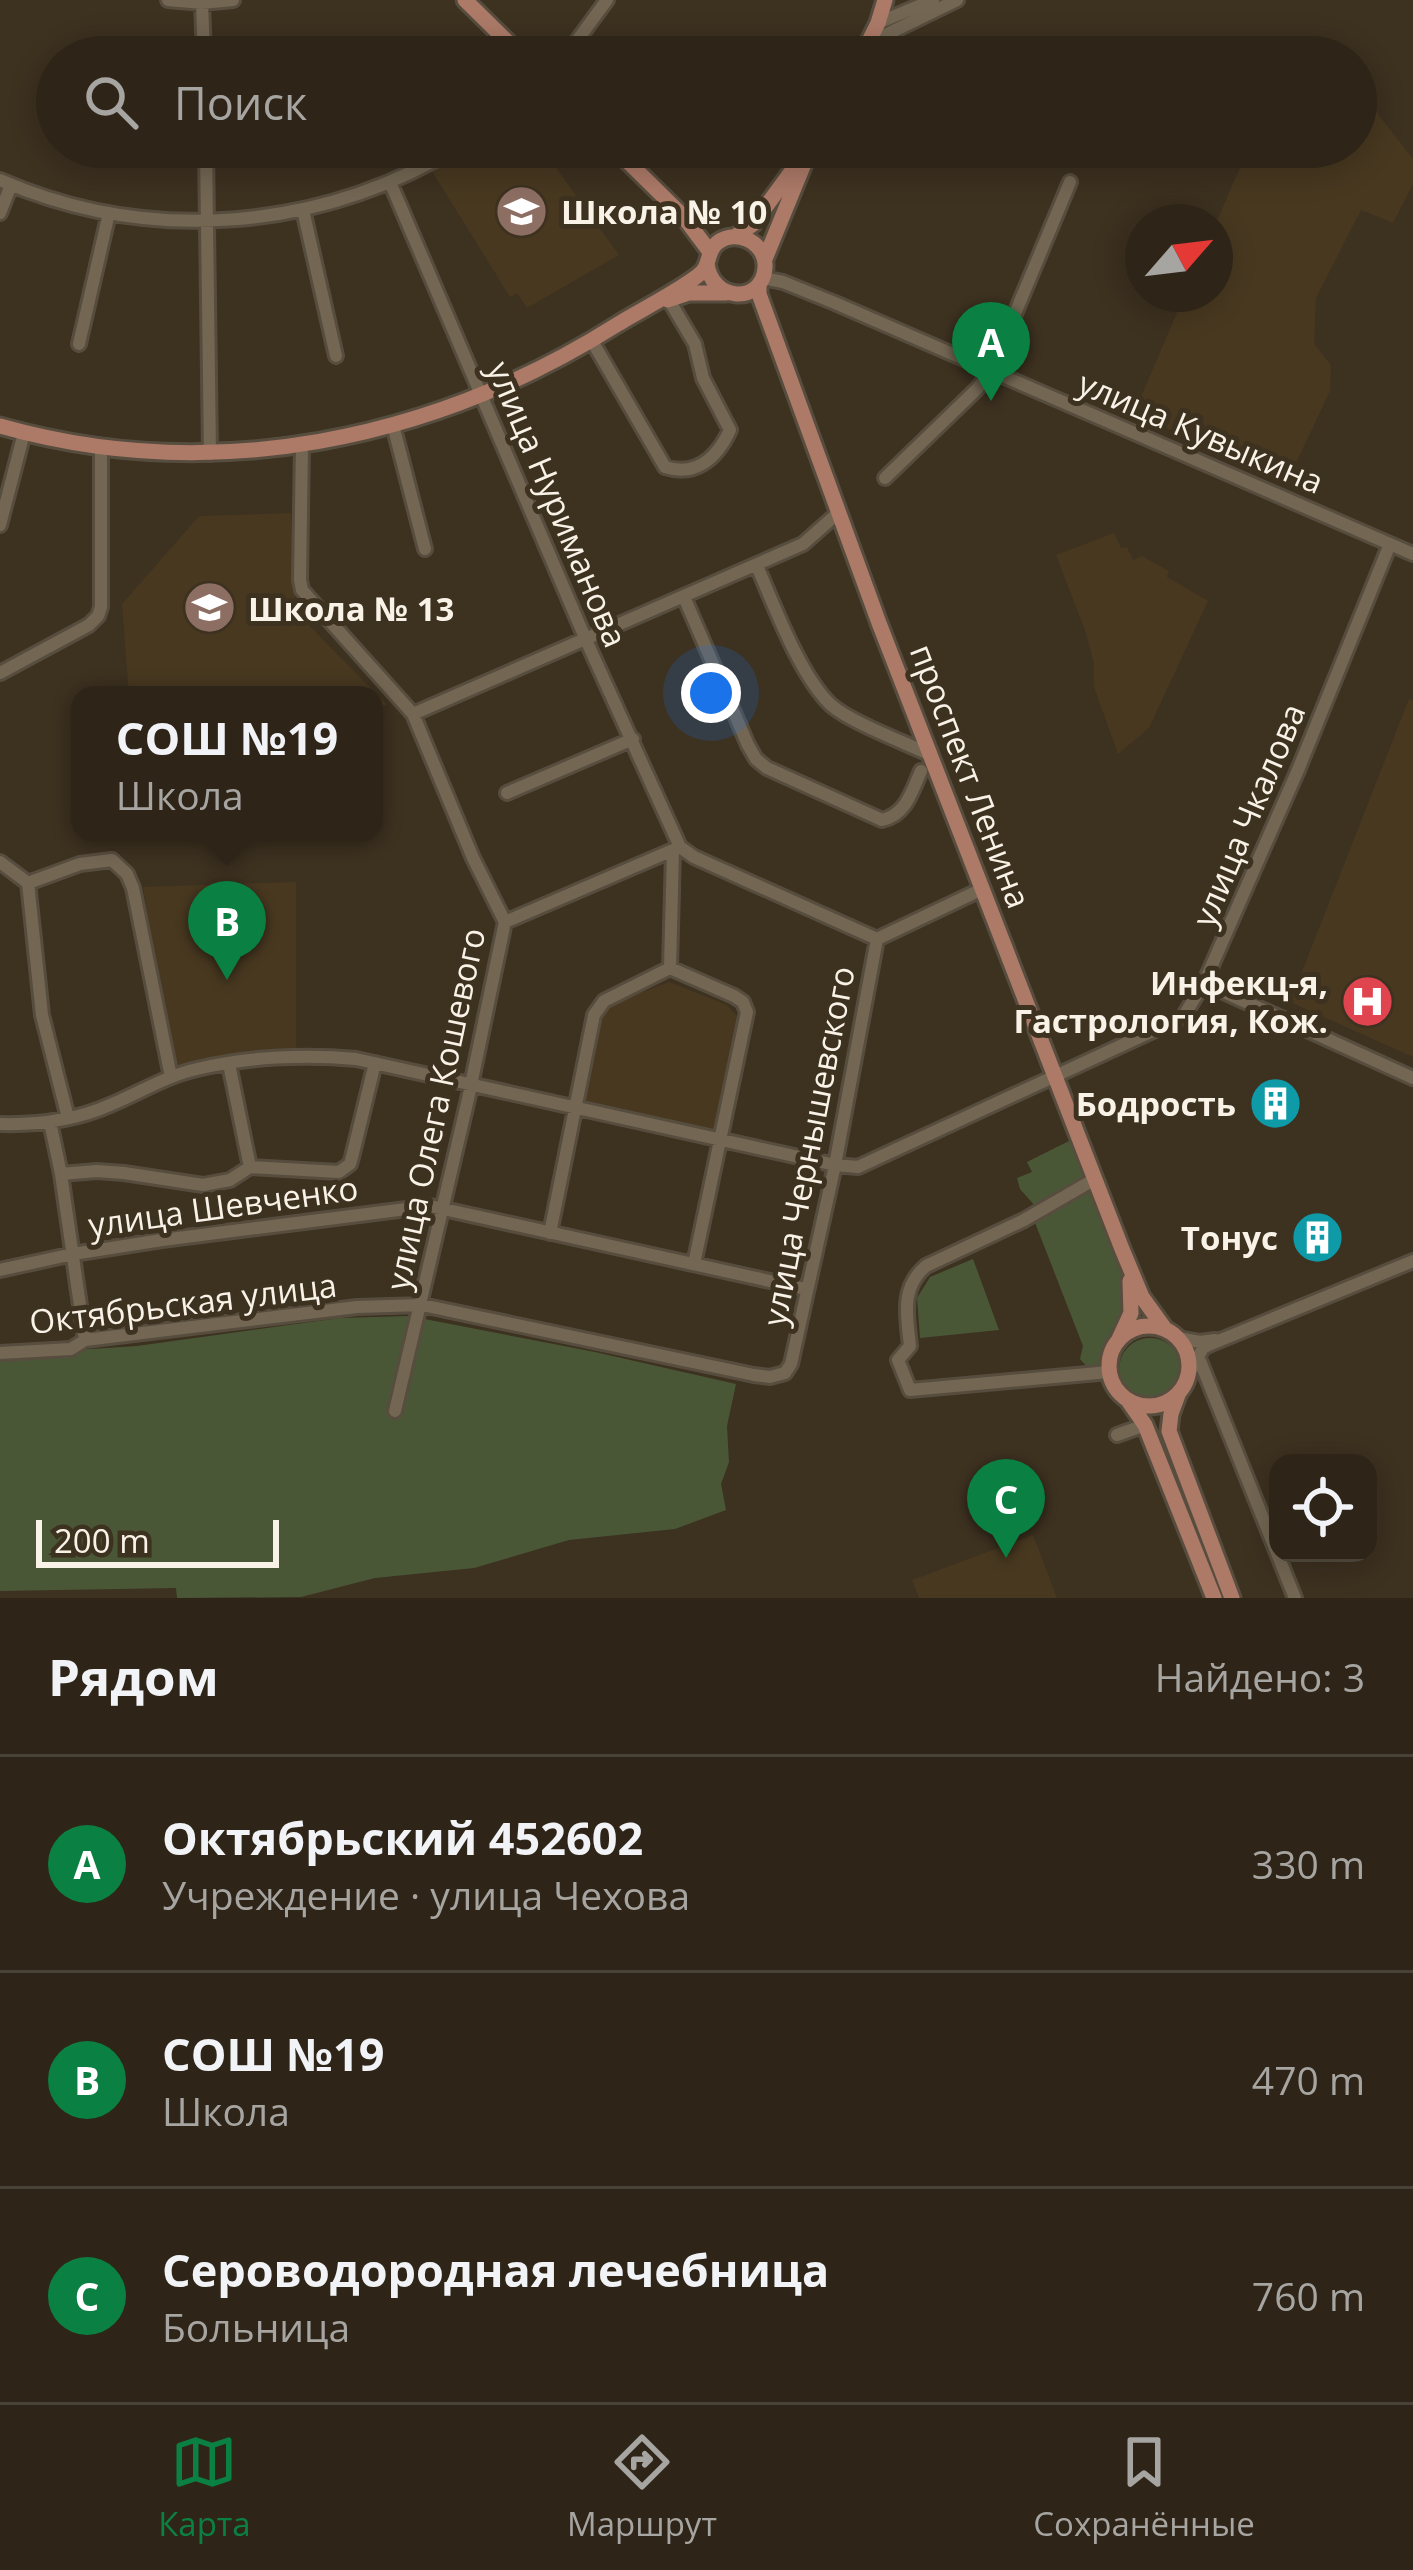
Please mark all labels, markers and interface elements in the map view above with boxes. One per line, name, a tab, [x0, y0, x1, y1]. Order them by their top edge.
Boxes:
search box	[36, 36, 1377, 168]
icon: search	[78, 69, 144, 135]
text: Поиск	[174, 72, 307, 133]
school or university icon: Школа № 10	[494, 183, 550, 239]
place label: Школа № 10	[561, 189, 767, 234]
north arrow	[1125, 204, 1233, 312]
pin: A	[952, 302, 1030, 401]
street label: улица Нуриманова	[477, 354, 639, 654]
street label: улица Кувыкина	[1072, 360, 1330, 504]
school or university icon: Школа № 13	[181, 580, 237, 636]
place label: Школа № 13	[248, 586, 454, 631]
street label: проспект Ленина	[900, 638, 1042, 914]
your location	[681, 663, 741, 723]
popup	[71, 686, 383, 842]
street label: улица Чкалова	[1181, 697, 1315, 933]
text: СОШ №19	[116, 707, 338, 768]
text: Школа	[116, 768, 244, 821]
pin: B	[188, 881, 266, 980]
street label: улица Олега Кошевого	[375, 924, 495, 1294]
place label: Инфекц-я, Гастрология, Кож.	[1013, 960, 1328, 1043]
street label: улица Чернышевского	[751, 962, 865, 1330]
hospital icon: Инфекц-я, Гастрология, Кож.	[1339, 973, 1395, 1029]
building icon: Бодрость	[1247, 1075, 1303, 1131]
place label: Бодрость	[1076, 1081, 1236, 1126]
street label: улица Шевченко	[85, 1165, 361, 1247]
building icon: Тонус	[1289, 1209, 1345, 1265]
place label: Тонус	[1181, 1215, 1278, 1260]
street label: Октябрьская улица	[27, 1262, 339, 1344]
map controls	[1269, 1454, 1377, 1562]
button: locate	[1269, 1454, 1377, 1562]
pin: C	[967, 1459, 1045, 1558]
scale bar	[36, 1514, 279, 1567]
text: 200 m	[54, 1518, 150, 1563]
text: Рядом	[48, 1641, 219, 1711]
text: Найдено: 3	[1155, 1650, 1365, 1703]
text: Октябрьский 452602	[162, 1807, 643, 1868]
text: A	[74, 1837, 100, 1890]
text: 330 m	[1252, 1837, 1365, 1890]
text: Учреждение · улица Чехова	[162, 1868, 690, 1921]
text: СОШ №19	[162, 2023, 384, 2084]
text: B	[74, 2053, 100, 2106]
text: 470 m	[1252, 2053, 1365, 2106]
text: Школа	[162, 2084, 290, 2137]
text: Сероводородная лечебница	[162, 2239, 829, 2300]
text: C	[75, 2269, 99, 2322]
text: 760 m	[1252, 2269, 1365, 2322]
text: Больница	[162, 2300, 350, 2353]
tab: Карта	[158, 2429, 251, 2546]
tab: Маршрут	[567, 2429, 717, 2546]
tab: Сохранённые	[1033, 2429, 1255, 2546]

